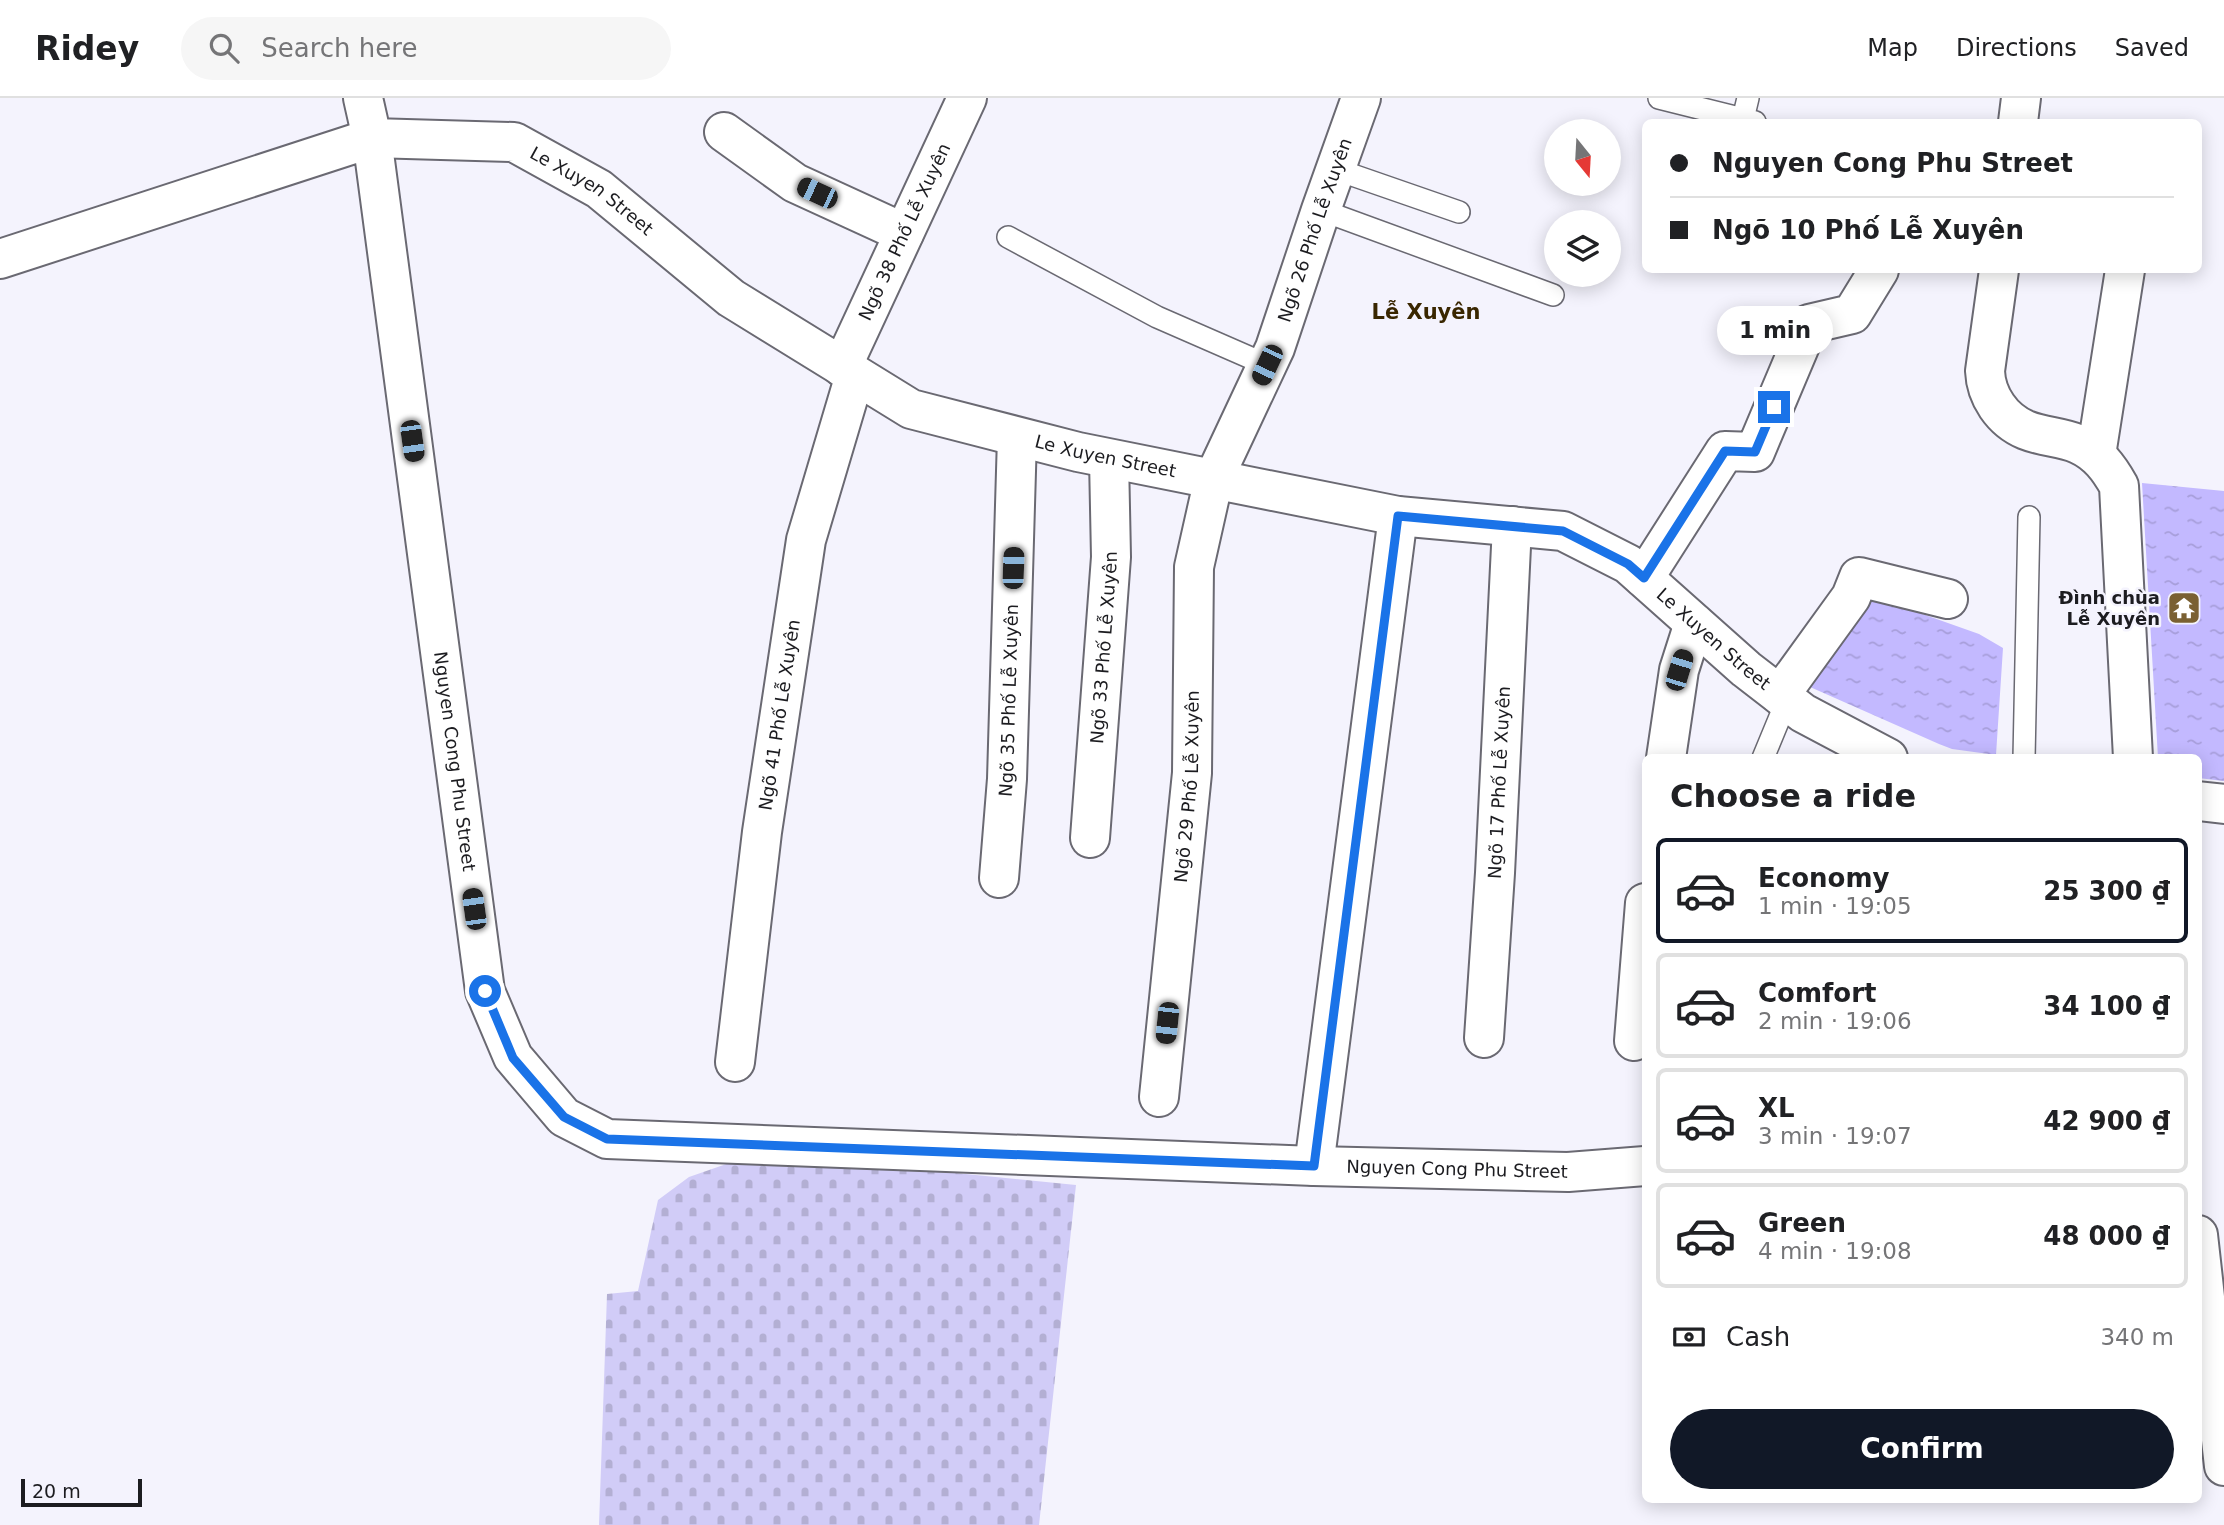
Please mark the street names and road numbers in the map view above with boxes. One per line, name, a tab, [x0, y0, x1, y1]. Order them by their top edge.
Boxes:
street label: Ngõ 26 Phố Lễ Xuyên	[1273, 135, 1356, 325]
street label: Ngõ 38 Phố Lễ Xuyên	[854, 140, 955, 324]
street label: Le Xuyen Street	[527, 142, 657, 239]
street label: Le Xuyen Street	[1033, 430, 1178, 481]
street label: Ngõ 33 Phố Lễ Xuyên	[1086, 551, 1121, 745]
street label: Le Xuyen Street	[1653, 584, 1775, 694]
street label: Ngõ 35 Phố Lễ Xuyên	[995, 604, 1022, 798]
street label: Ngõ 41 Phố Lễ Xuyên	[754, 618, 804, 812]
street label: Nguyen Cong Phu Street	[430, 650, 480, 873]
street label: Ngõ 17 Phố Lễ Xuyên	[1484, 686, 1514, 879]
street label: Ngõ 29 Phố Lễ Xuyên	[1170, 690, 1203, 884]
street label: Nguyen Cong Phu Street	[1346, 1156, 1568, 1182]

